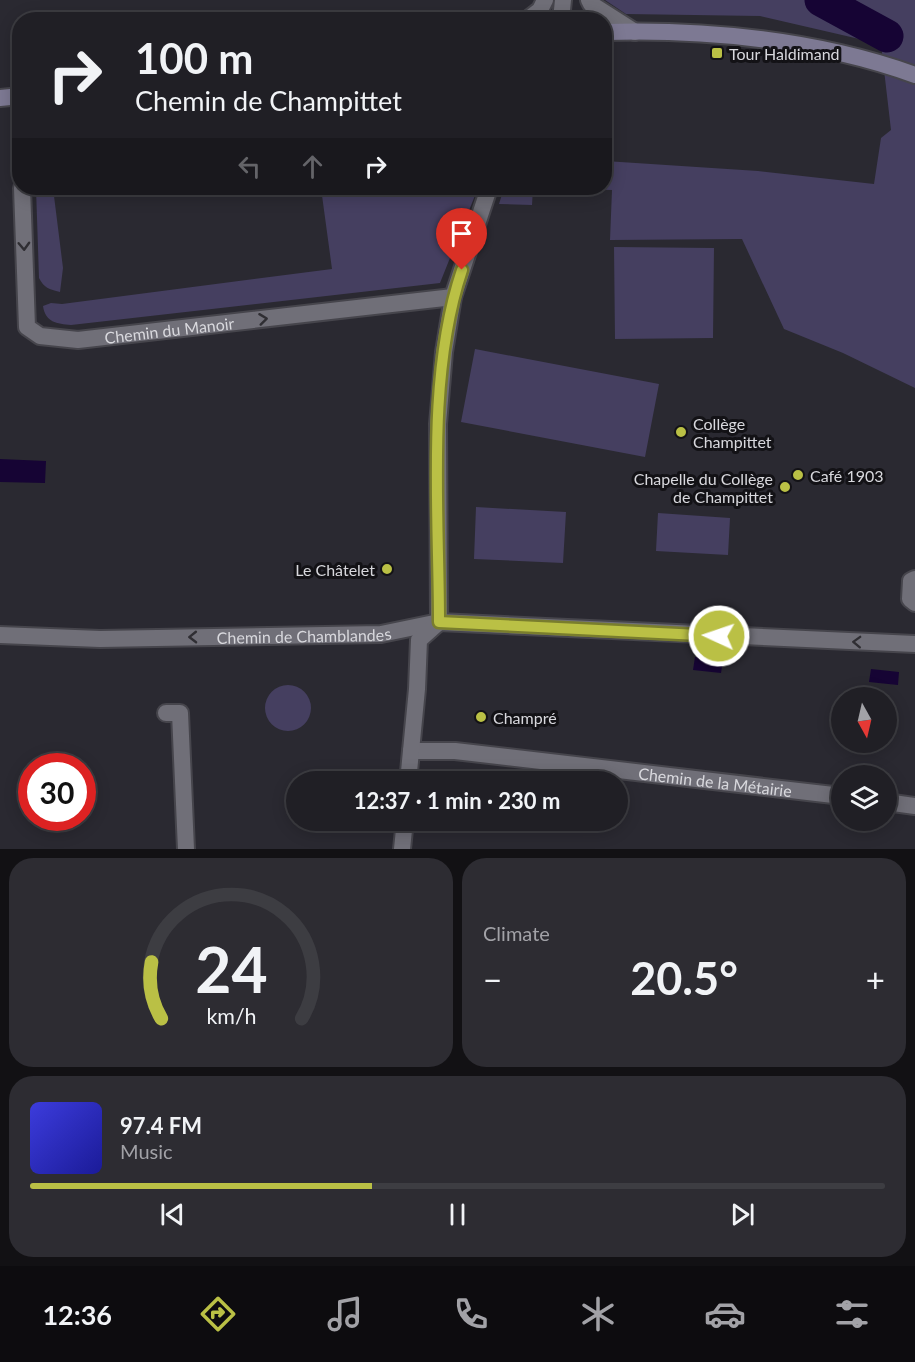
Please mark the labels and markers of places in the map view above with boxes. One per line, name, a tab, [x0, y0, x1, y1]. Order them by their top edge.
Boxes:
place label: Tour Haldimand	[729, 44, 840, 63]
marker: Tour Haldimand	[710, 46, 724, 60]
pin	[436, 208, 487, 270]
place label: Collège Champittet	[693, 414, 772, 451]
marker: Collège Champittet	[674, 425, 688, 439]
place label: Café 1903	[810, 466, 884, 485]
marker: Café 1903	[791, 468, 805, 482]
place label: Chapelle du Collège de Champittet	[634, 469, 773, 506]
marker: Chapelle du Collège de Champittet	[778, 480, 792, 494]
place label: Le Châtelet	[295, 560, 375, 579]
marker: Le Châtelet	[380, 562, 394, 576]
place label: Champré	[493, 708, 557, 727]
marker: Champré	[474, 710, 488, 724]

